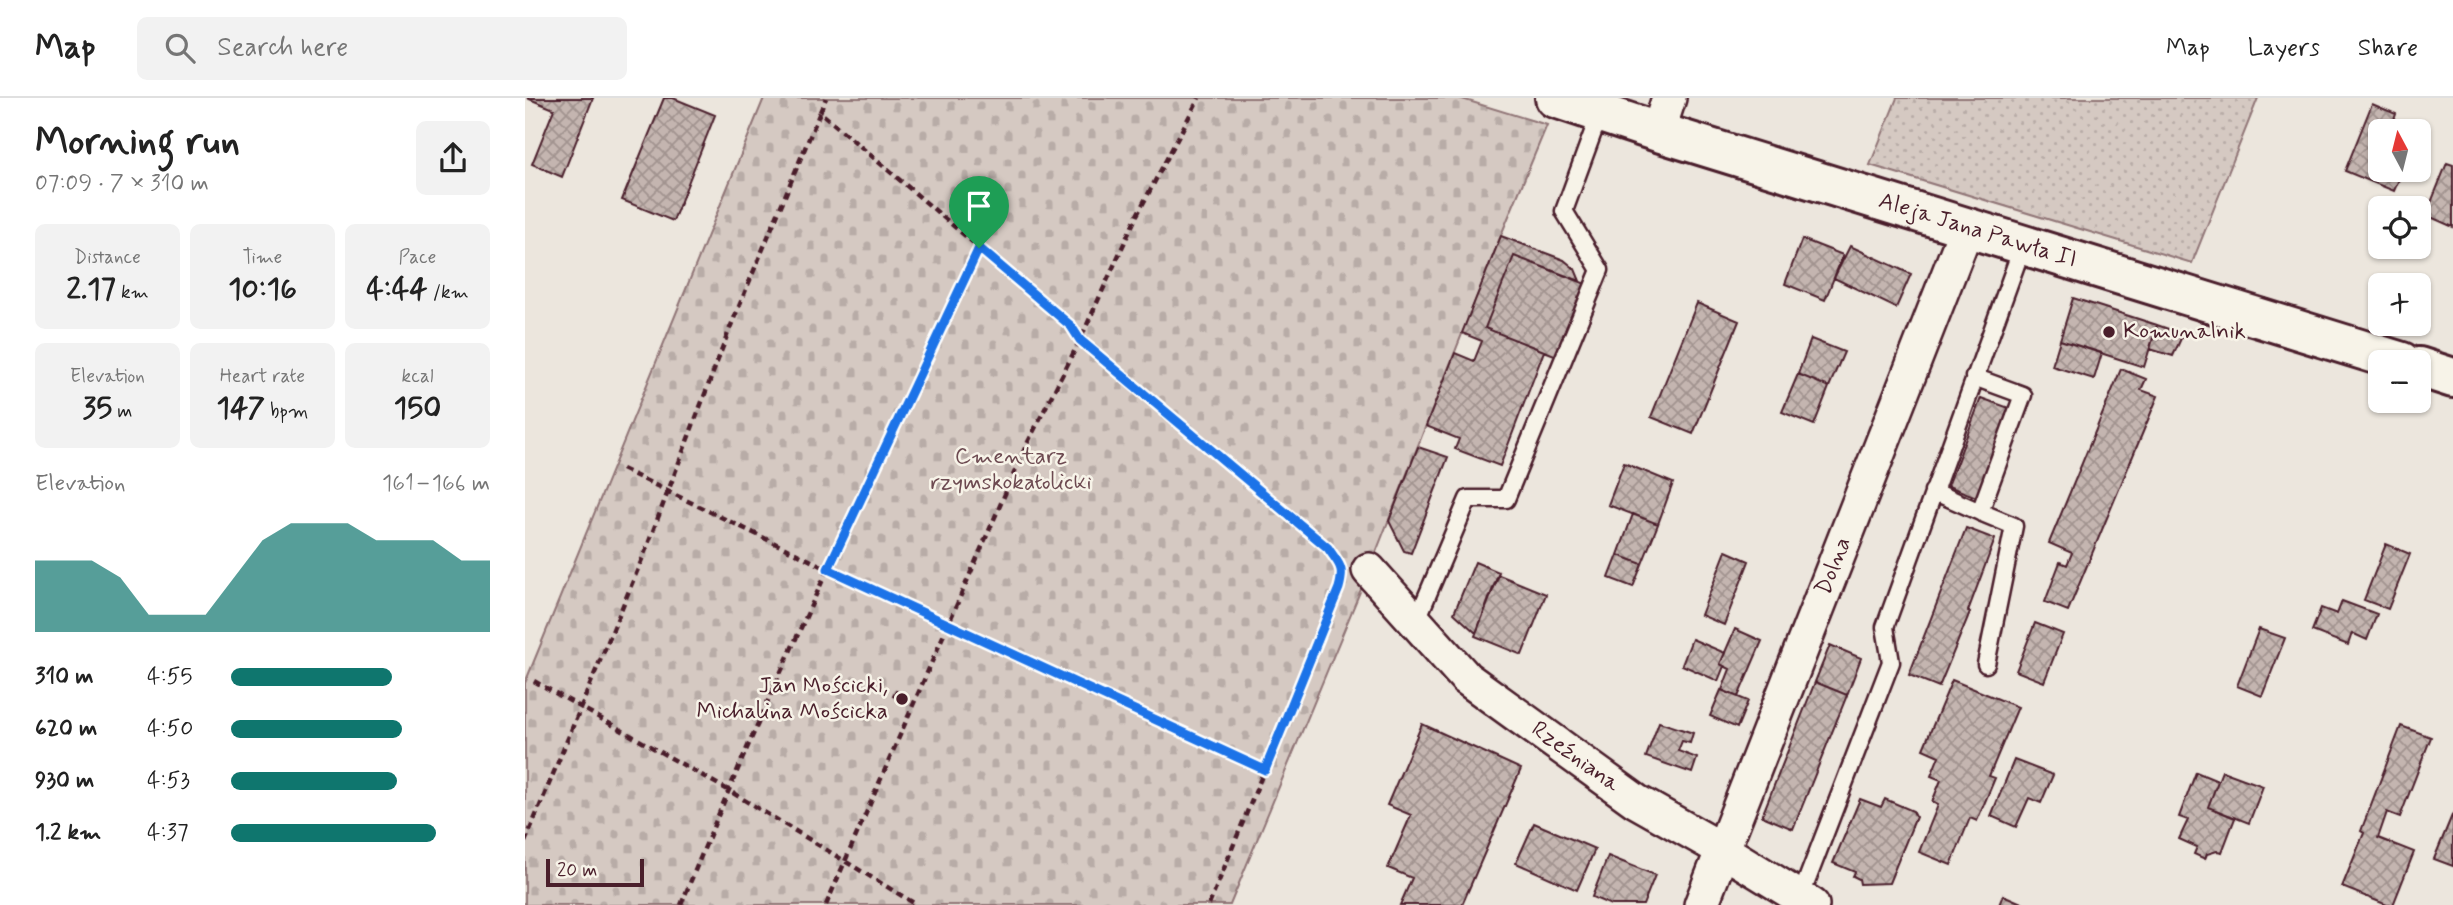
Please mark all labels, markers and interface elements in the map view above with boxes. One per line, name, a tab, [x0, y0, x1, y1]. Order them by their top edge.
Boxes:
search box	[137, 17, 627, 80]
text: Map	[35, 26, 95, 70]
icon: search	[161, 29, 199, 67]
text: Search here	[217, 31, 348, 65]
text: Map	[2166, 33, 2210, 64]
text: Layers	[2248, 33, 2320, 64]
text: Share	[2358, 33, 2418, 64]
text: Morning run	[35, 118, 240, 167]
north arrow	[2368, 119, 2431, 182]
map controls	[2368, 119, 2431, 413]
button: share	[416, 121, 490, 195]
text: 07:09 · 7 × 310 m	[35, 169, 209, 199]
pin	[949, 176, 1009, 248]
street label: Aleja Jana Pawła II	[1875, 186, 2080, 275]
icon: arrive	[960, 187, 998, 225]
button: locate	[2368, 196, 2431, 259]
text: Distance	[74, 245, 141, 270]
text: Time	[243, 245, 282, 270]
text: Pace	[399, 245, 436, 270]
text: 2.17	[66, 270, 116, 309]
text: 10:16	[228, 270, 297, 309]
text: 4:44	[366, 270, 428, 309]
button: +	[2368, 273, 2431, 336]
text: km	[116, 280, 149, 305]
text: /km	[428, 280, 469, 305]
place label: Komunalnik	[2123, 317, 2246, 347]
marker: Komunalnik	[2101, 324, 2117, 340]
button: −	[2368, 350, 2431, 413]
text: Elevation	[70, 364, 145, 389]
text: Heart rate	[220, 364, 305, 389]
text: kcal	[402, 364, 433, 389]
text: 35	[83, 389, 112, 428]
text: 147	[217, 389, 265, 428]
text: 150	[394, 389, 441, 428]
text: m	[112, 399, 132, 424]
text: bpm	[265, 399, 308, 424]
park label: Cmentarz rzymskokatolicki	[930, 442, 1092, 498]
text: Elevation	[35, 469, 126, 499]
text: 161–166 m	[382, 469, 490, 499]
street label: Dolna	[1809, 533, 1859, 600]
text: 310 m	[35, 662, 94, 692]
text: 4:55	[147, 662, 193, 692]
place label: Jan Mościcki, Michalina Mościcka	[696, 671, 888, 727]
marker: Jan Mościcki, Michalina Mościcka	[894, 691, 910, 707]
text: 620 m	[35, 714, 97, 744]
text: 4:50	[147, 714, 193, 744]
street label: Rzeźniana	[1525, 715, 1626, 799]
text: 930 m	[35, 766, 94, 796]
text: 4:53	[147, 766, 190, 796]
text: 1.2 km	[35, 818, 101, 848]
text: 4:37	[147, 818, 189, 848]
scale bar	[546, 856, 644, 888]
text: 20 m	[557, 858, 597, 883]

